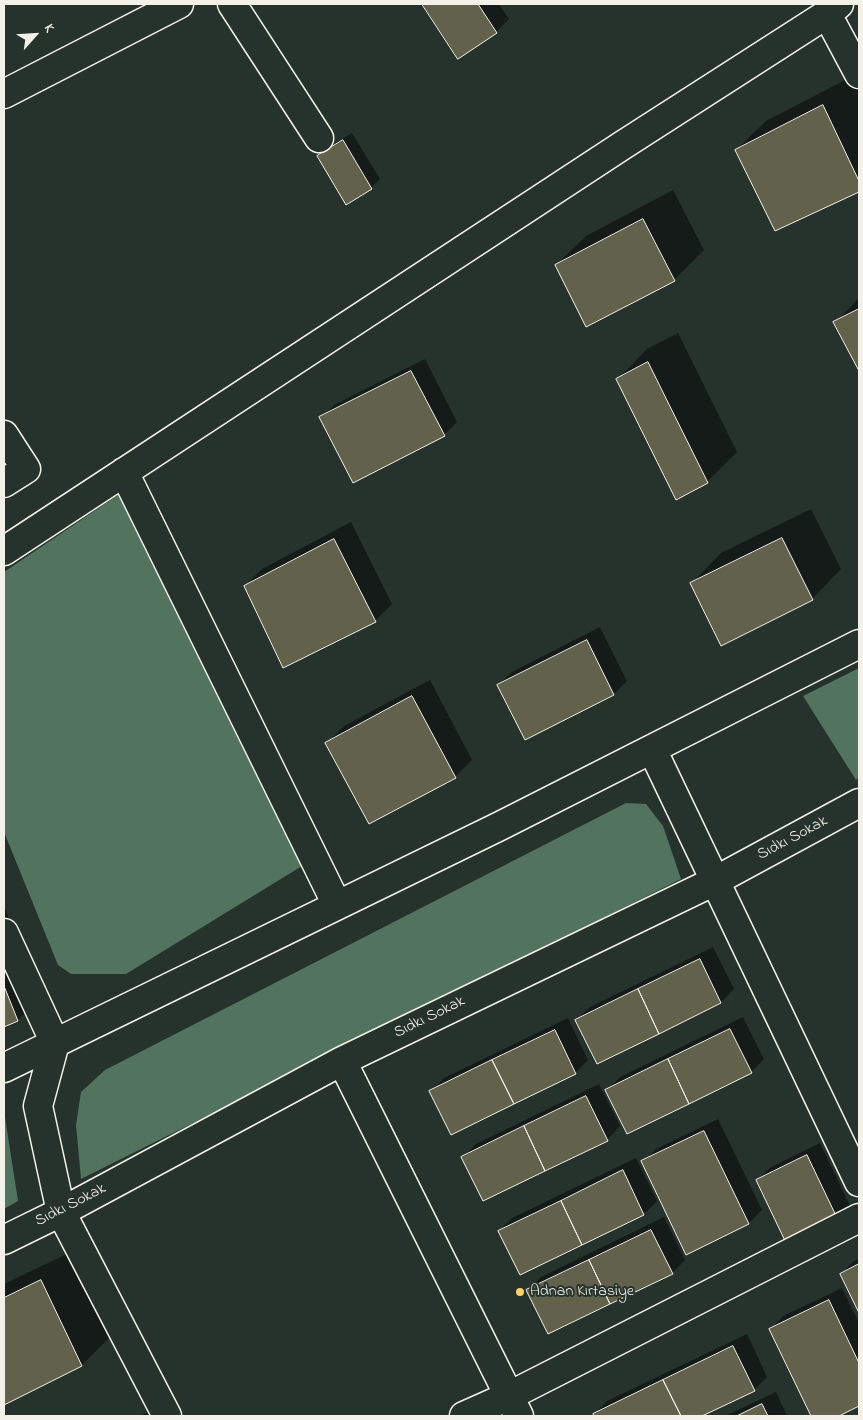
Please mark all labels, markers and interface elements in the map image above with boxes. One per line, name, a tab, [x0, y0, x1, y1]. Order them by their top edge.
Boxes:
north arrow	[10, 10, 60, 60]
text: K	[38, 21, 60, 36]
street label: Sıdkı Sokak	[755, 812, 831, 866]
street label: Sıdkı Sokak	[391, 993, 469, 1043]
street label: Sıdkı Sokak	[32, 1180, 110, 1232]
place label: Adnan Kırtasiye	[530, 1282, 634, 1302]
marker: Adnan Kırtasiye	[514, 1286, 526, 1298]

